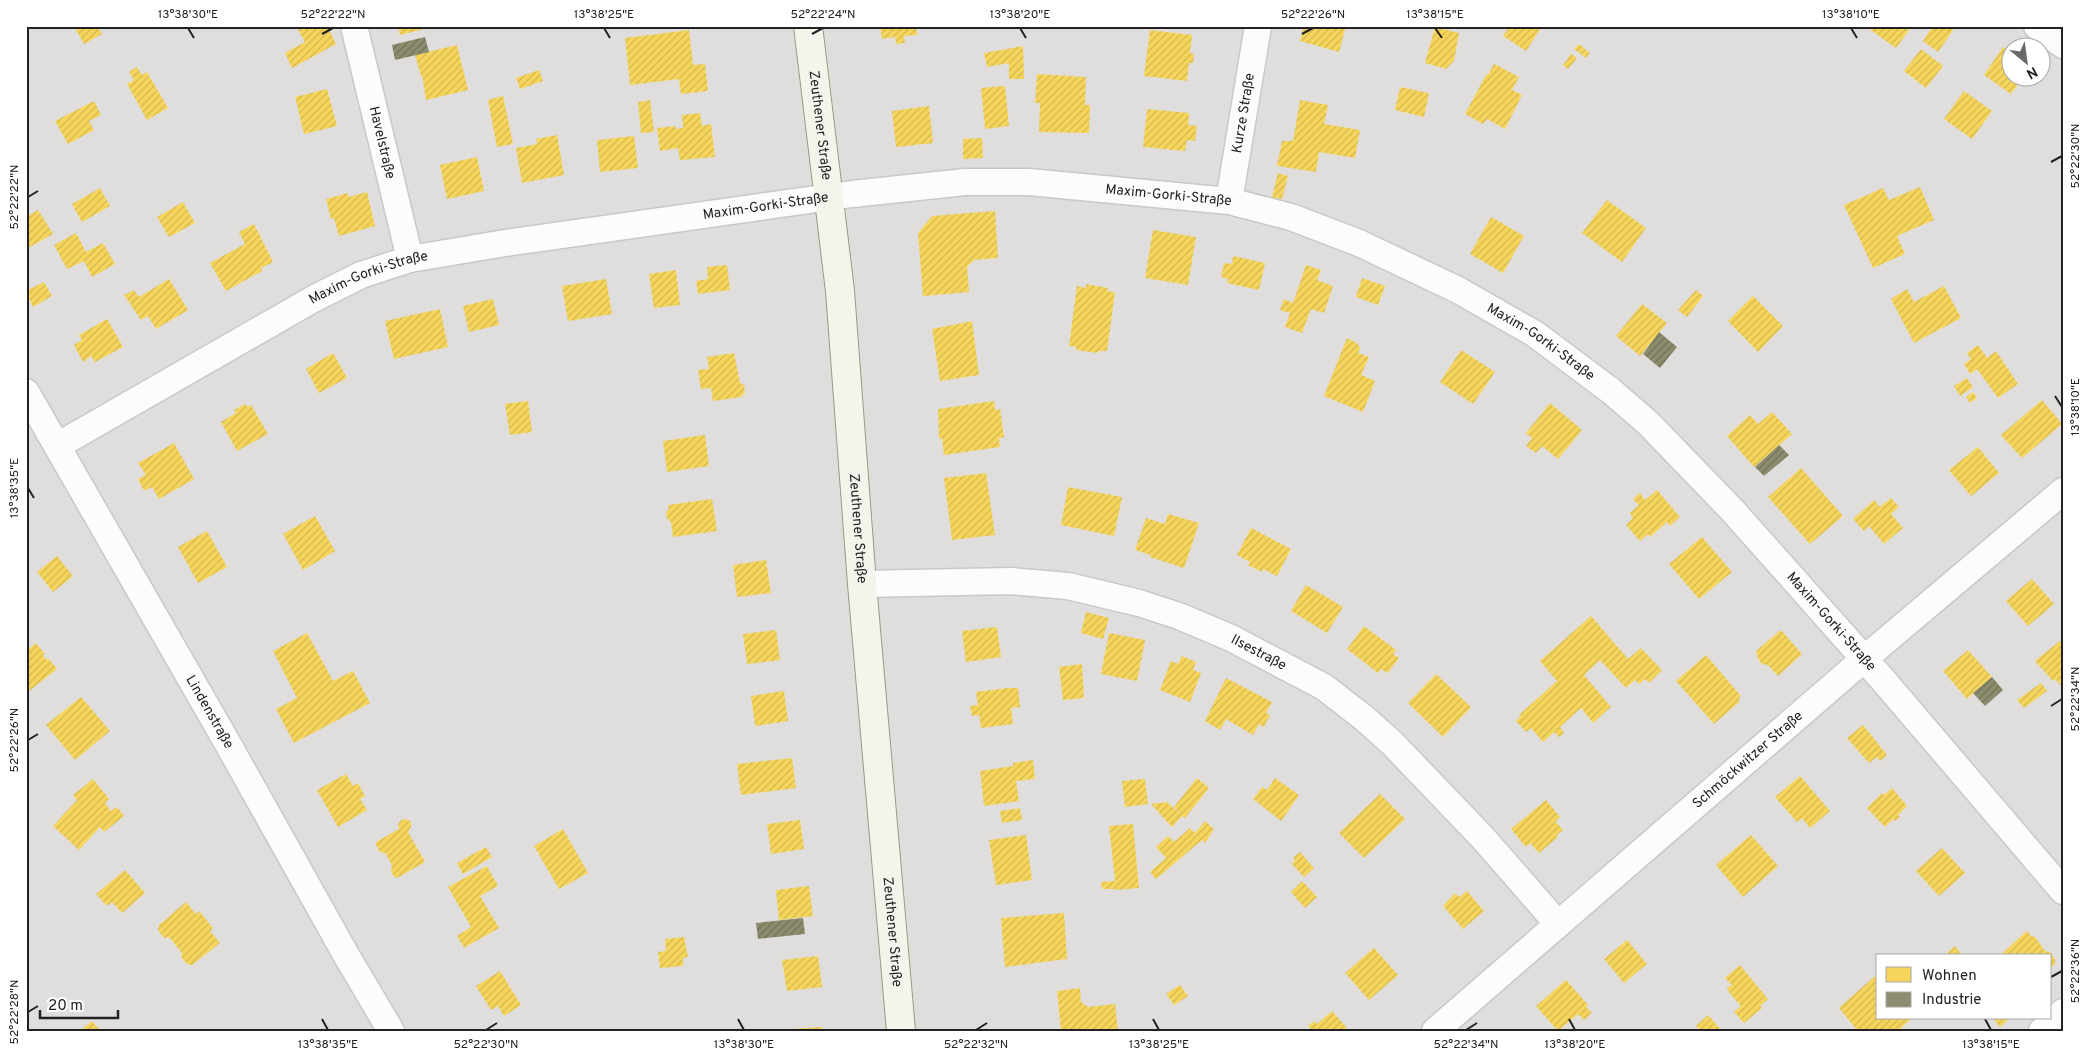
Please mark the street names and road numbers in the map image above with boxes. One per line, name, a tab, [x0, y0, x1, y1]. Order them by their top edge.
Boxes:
street label: Zeuthener Straße	[805, 69, 835, 181]
street label: Kurze Straße	[1229, 72, 1259, 155]
street label: Havelstraße	[365, 105, 399, 181]
street label: Maxim-Gorki-Straße	[1105, 181, 1232, 210]
street label: Maxim-Gorki-Straße	[702, 189, 830, 223]
street label: Maxim-Gorki-Straße	[306, 248, 429, 308]
street label: Maxim-Gorki-Straße	[1484, 300, 1598, 384]
street label: Zeuthener Straße	[845, 473, 870, 584]
street label: Maxim-Gorki-Straße	[1783, 569, 1880, 675]
street label: Ilsestraße	[1228, 631, 1289, 674]
street label: Lindenstraße	[182, 672, 237, 752]
street label: Schmöckwitzer Straße	[1689, 707, 1806, 812]
street label: Zeuthener Straße	[879, 876, 906, 988]

